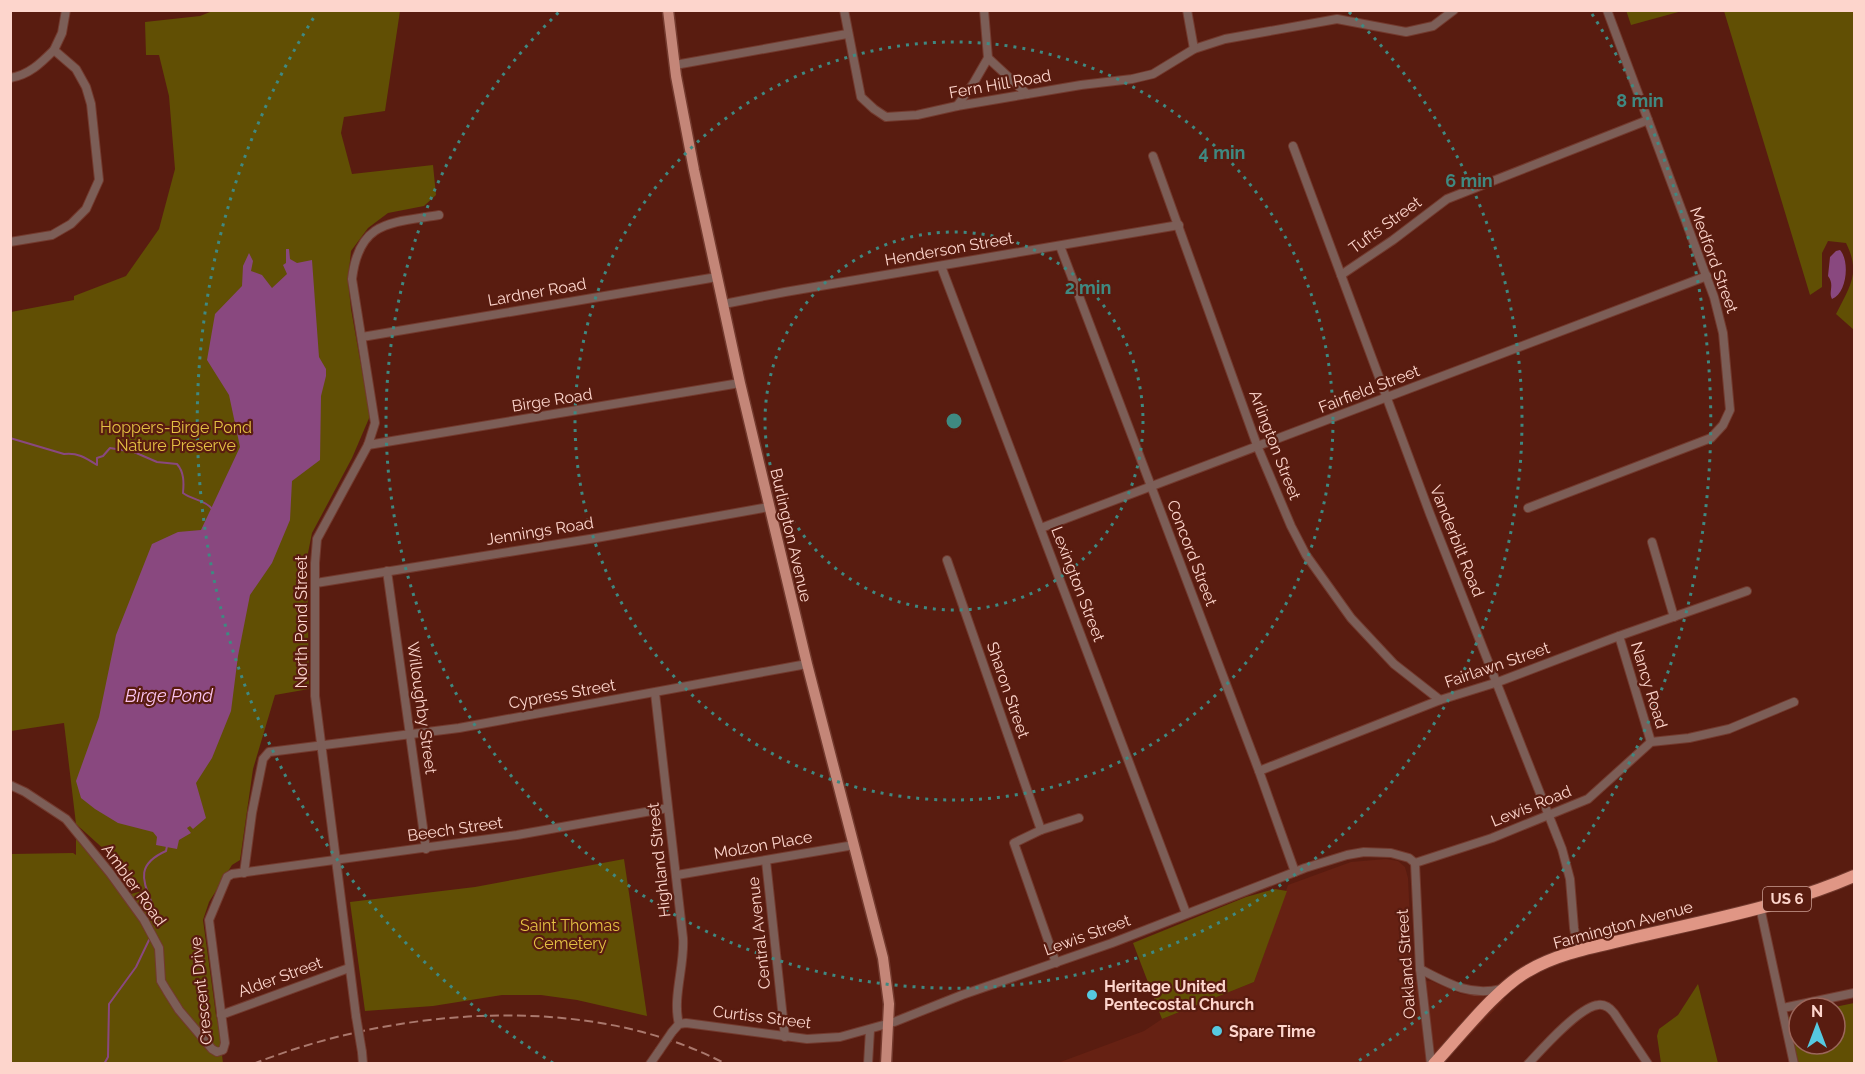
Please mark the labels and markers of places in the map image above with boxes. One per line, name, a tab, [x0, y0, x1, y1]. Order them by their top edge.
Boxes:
centre of rings	[944, 411, 964, 431]
place label: Heritage United Pentecostal Church	[1104, 977, 1254, 1014]
marker: Heritage United Pentecostal Church	[1085, 988, 1099, 1002]
place label: Spare Time	[1229, 1022, 1316, 1041]
marker: Spare Time	[1210, 1024, 1224, 1038]

